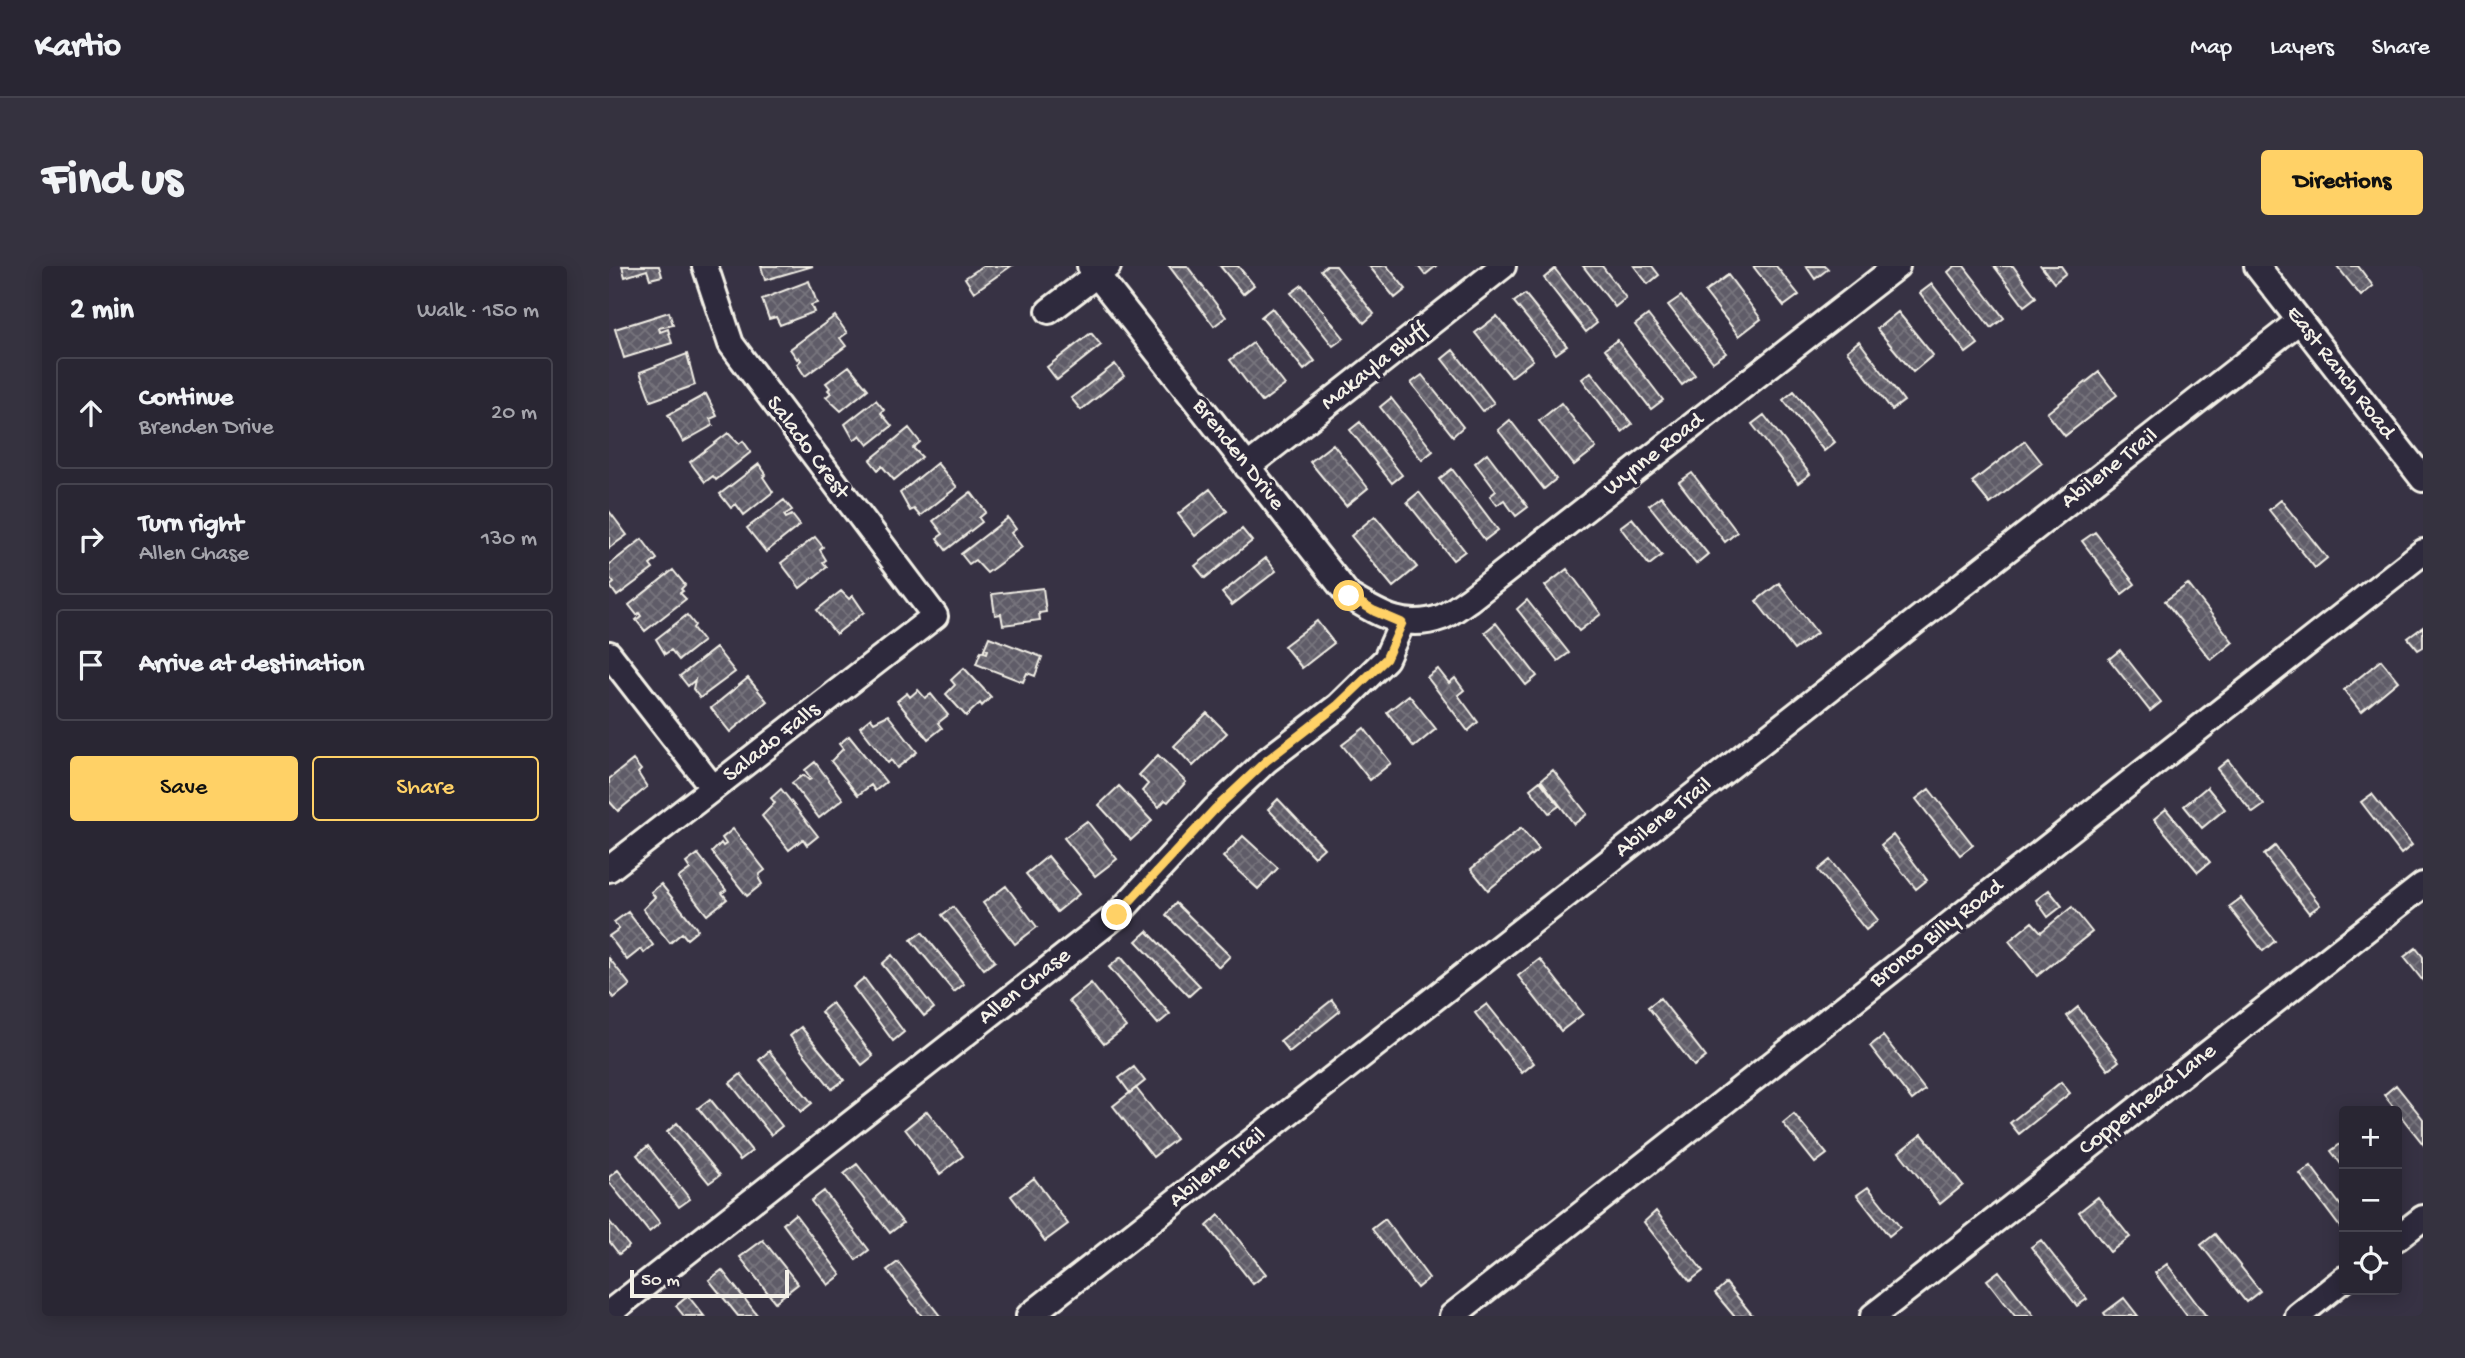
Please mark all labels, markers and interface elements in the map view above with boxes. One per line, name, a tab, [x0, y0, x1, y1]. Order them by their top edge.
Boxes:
text: Kartio	[35, 29, 121, 67]
text: Map	[2190, 34, 2232, 63]
text: Layers	[2270, 34, 2334, 63]
text: Share	[2372, 34, 2430, 63]
button: Directions	[2261, 150, 2423, 215]
text: Find us	[42, 153, 182, 211]
text: 2 min	[70, 294, 134, 329]
text: Walk · 150 m	[417, 298, 539, 325]
street label: East Ranch Road	[2279, 301, 2401, 446]
street label: Makayla Bluff	[1316, 316, 1435, 417]
text: Continue	[139, 384, 233, 415]
street label: Salado Crest	[759, 391, 856, 506]
street label: Brenden Drive	[1185, 393, 1291, 517]
icon: ahead	[72, 394, 110, 432]
text: 20 m	[491, 400, 537, 427]
street label: Wynne Road	[1598, 406, 1711, 503]
text: Brenden Drive	[139, 415, 274, 442]
street label: Abilene Trail	[2056, 423, 2164, 515]
text: Turn right	[139, 510, 243, 541]
icon: right	[72, 520, 110, 558]
text: 130 m	[481, 526, 537, 553]
text: Allen Chase	[139, 541, 249, 568]
route start	[1333, 580, 1364, 611]
icon: arrive	[72, 646, 110, 684]
text: Arrive at destination	[139, 650, 364, 681]
street label: Salado Falls	[718, 697, 826, 789]
button: Save	[70, 756, 298, 821]
button: Share	[312, 756, 539, 821]
street label: Abilene Trail	[1610, 772, 1718, 864]
street label: Bronco Billy Road	[1864, 873, 2010, 995]
route end	[1101, 899, 1132, 930]
street label: Allen Chase	[973, 942, 1077, 1031]
street label: Copperhead Lane	[2074, 1037, 2223, 1162]
map controls	[2339, 1106, 2402, 1295]
button: +	[2339, 1106, 2402, 1169]
street label: Abilene Trail	[1164, 1122, 1272, 1214]
button: −	[2339, 1169, 2402, 1232]
button: locate	[2339, 1232, 2402, 1295]
scale bar	[630, 1267, 789, 1299]
text: 50 m	[641, 1270, 680, 1293]

